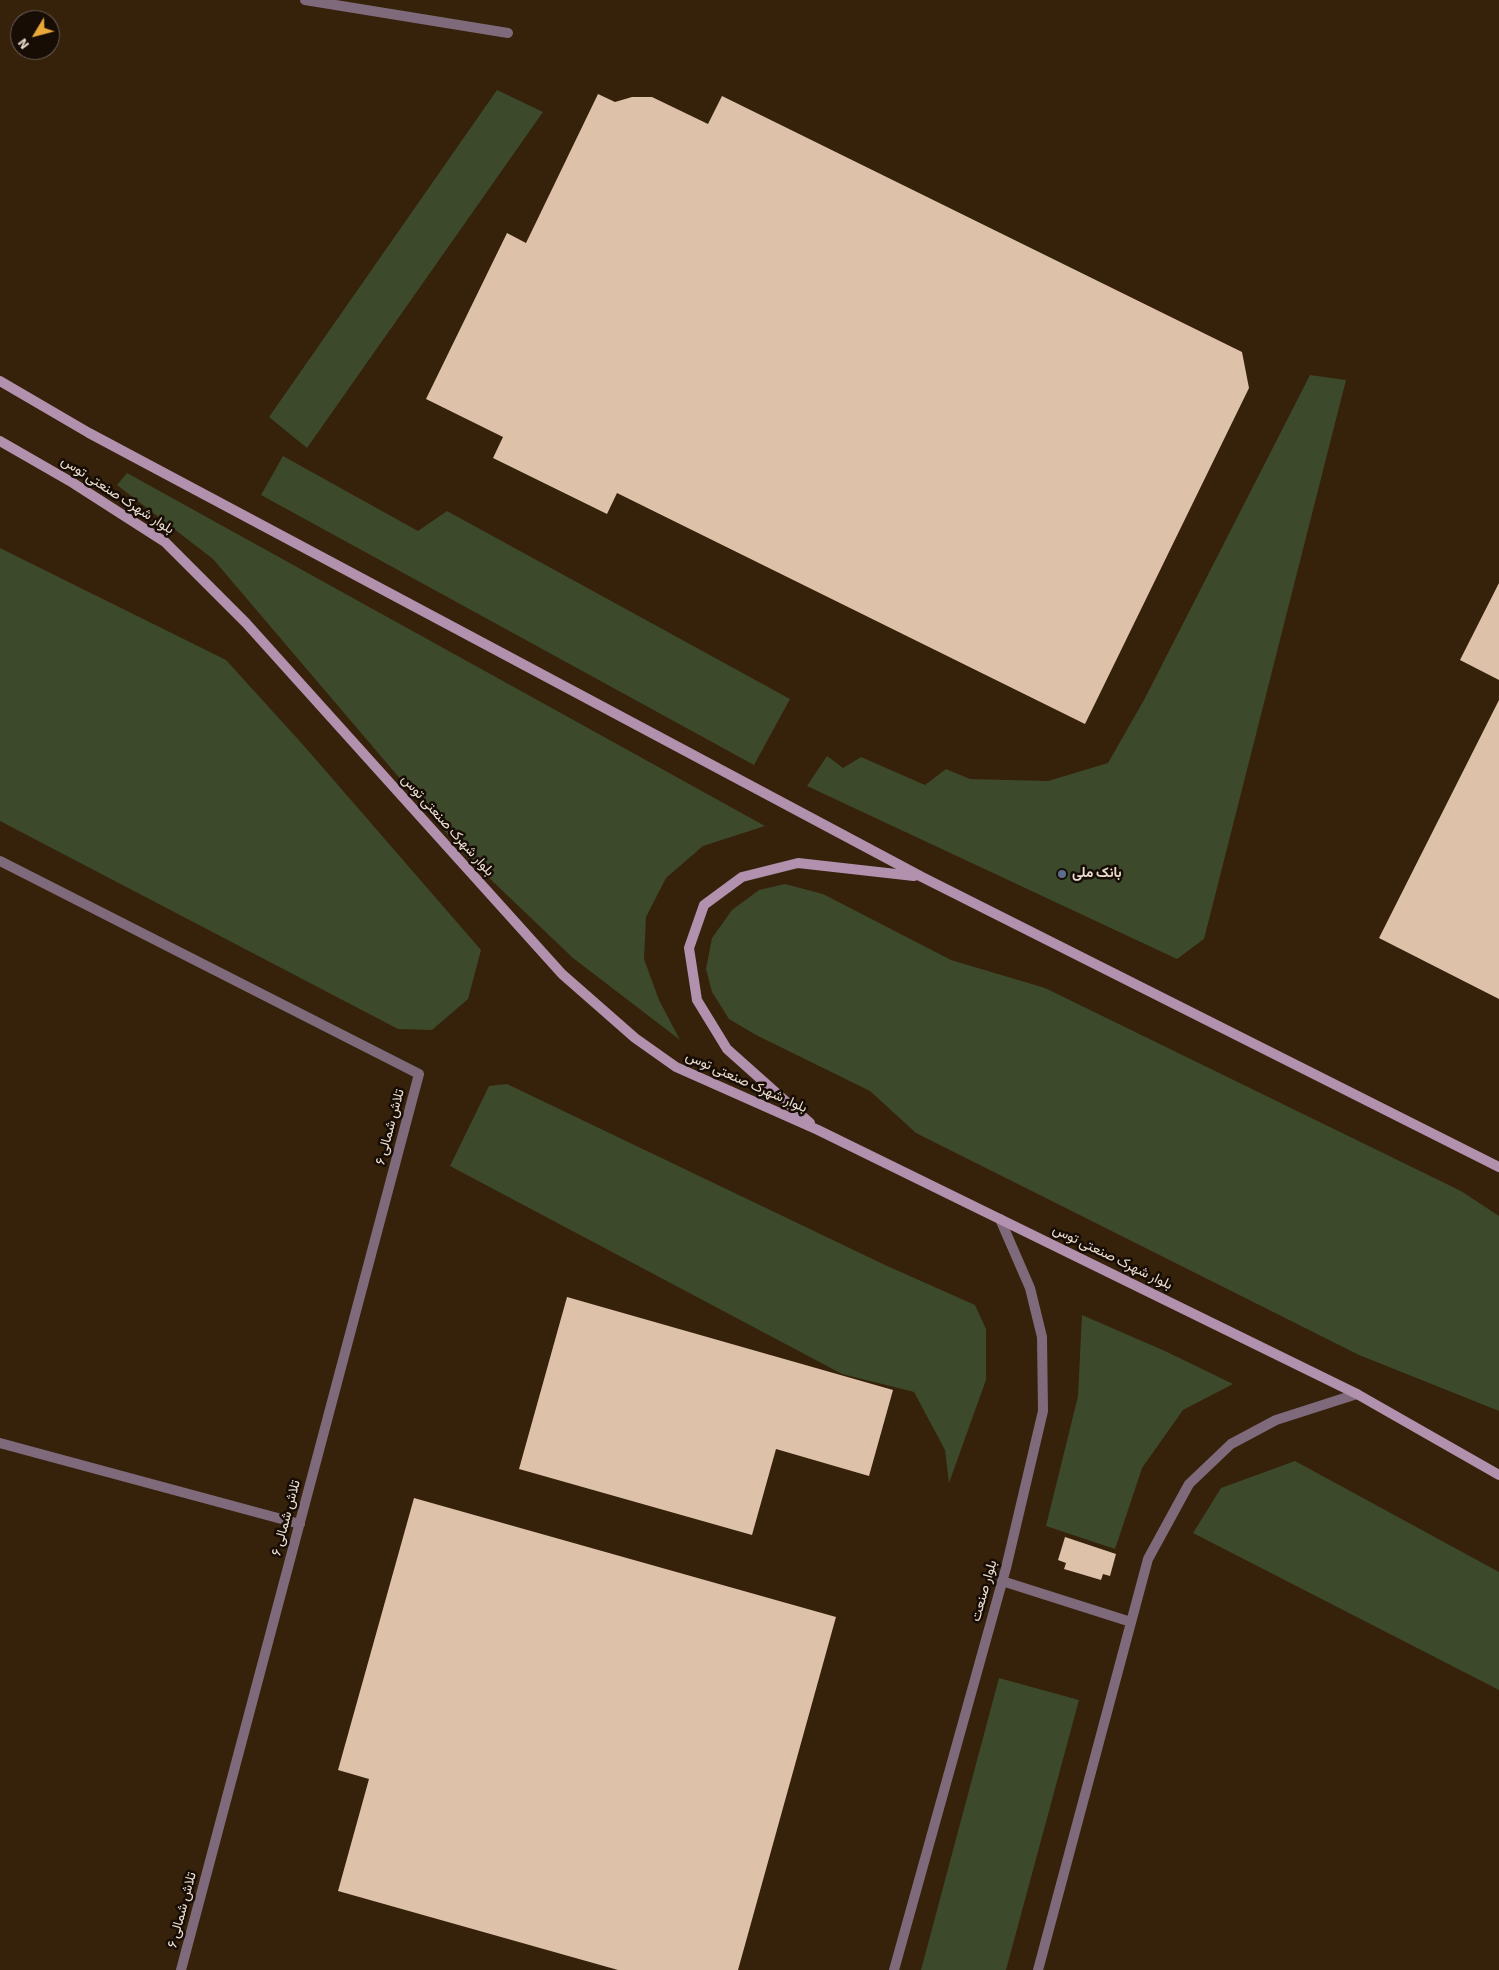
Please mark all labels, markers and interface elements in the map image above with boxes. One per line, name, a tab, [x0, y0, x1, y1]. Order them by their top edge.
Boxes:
north arrow	[10, 10, 60, 60]
text: N	[13, 34, 35, 53]
street label: بلوار شهرک صنعتی توس	[57, 453, 177, 539]
street label: بلوار شهرک صنعتی توس	[397, 772, 497, 880]
place label: بانک ملی	[1072, 866, 1122, 882]
marker: بانک ملی	[1056, 868, 1068, 880]
street label: بلوار شهرک صنعتی توس	[683, 1049, 809, 1117]
street label: تلاش شمالی ۶	[373, 1087, 409, 1167]
street label: بلوار شهرک صنعتی توس	[1049, 1222, 1175, 1294]
street label: تلاش شمالی ۶	[269, 1478, 305, 1558]
street label: بلوار صنعت	[968, 1558, 1002, 1624]
street label: تلاش شمالی ۶	[165, 1870, 201, 1950]

